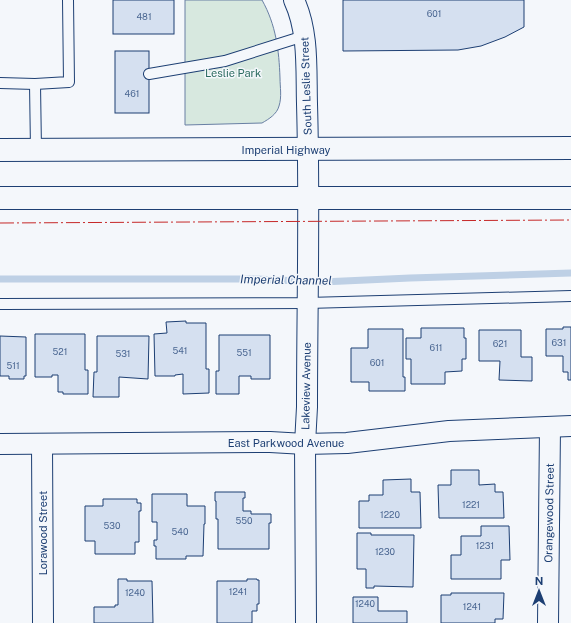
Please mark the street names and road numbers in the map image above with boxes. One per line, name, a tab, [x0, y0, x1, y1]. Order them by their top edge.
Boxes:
street label: South Leslie Street	[298, 37, 314, 135]
street label: Imperial Highway	[242, 144, 331, 156]
street label: Lakeview Avenue	[299, 342, 313, 430]
street label: East Parkwood Avenue	[228, 437, 344, 449]
street label: Orangewood Street	[542, 463, 556, 563]
street label: Lorawood Street	[37, 491, 49, 575]

